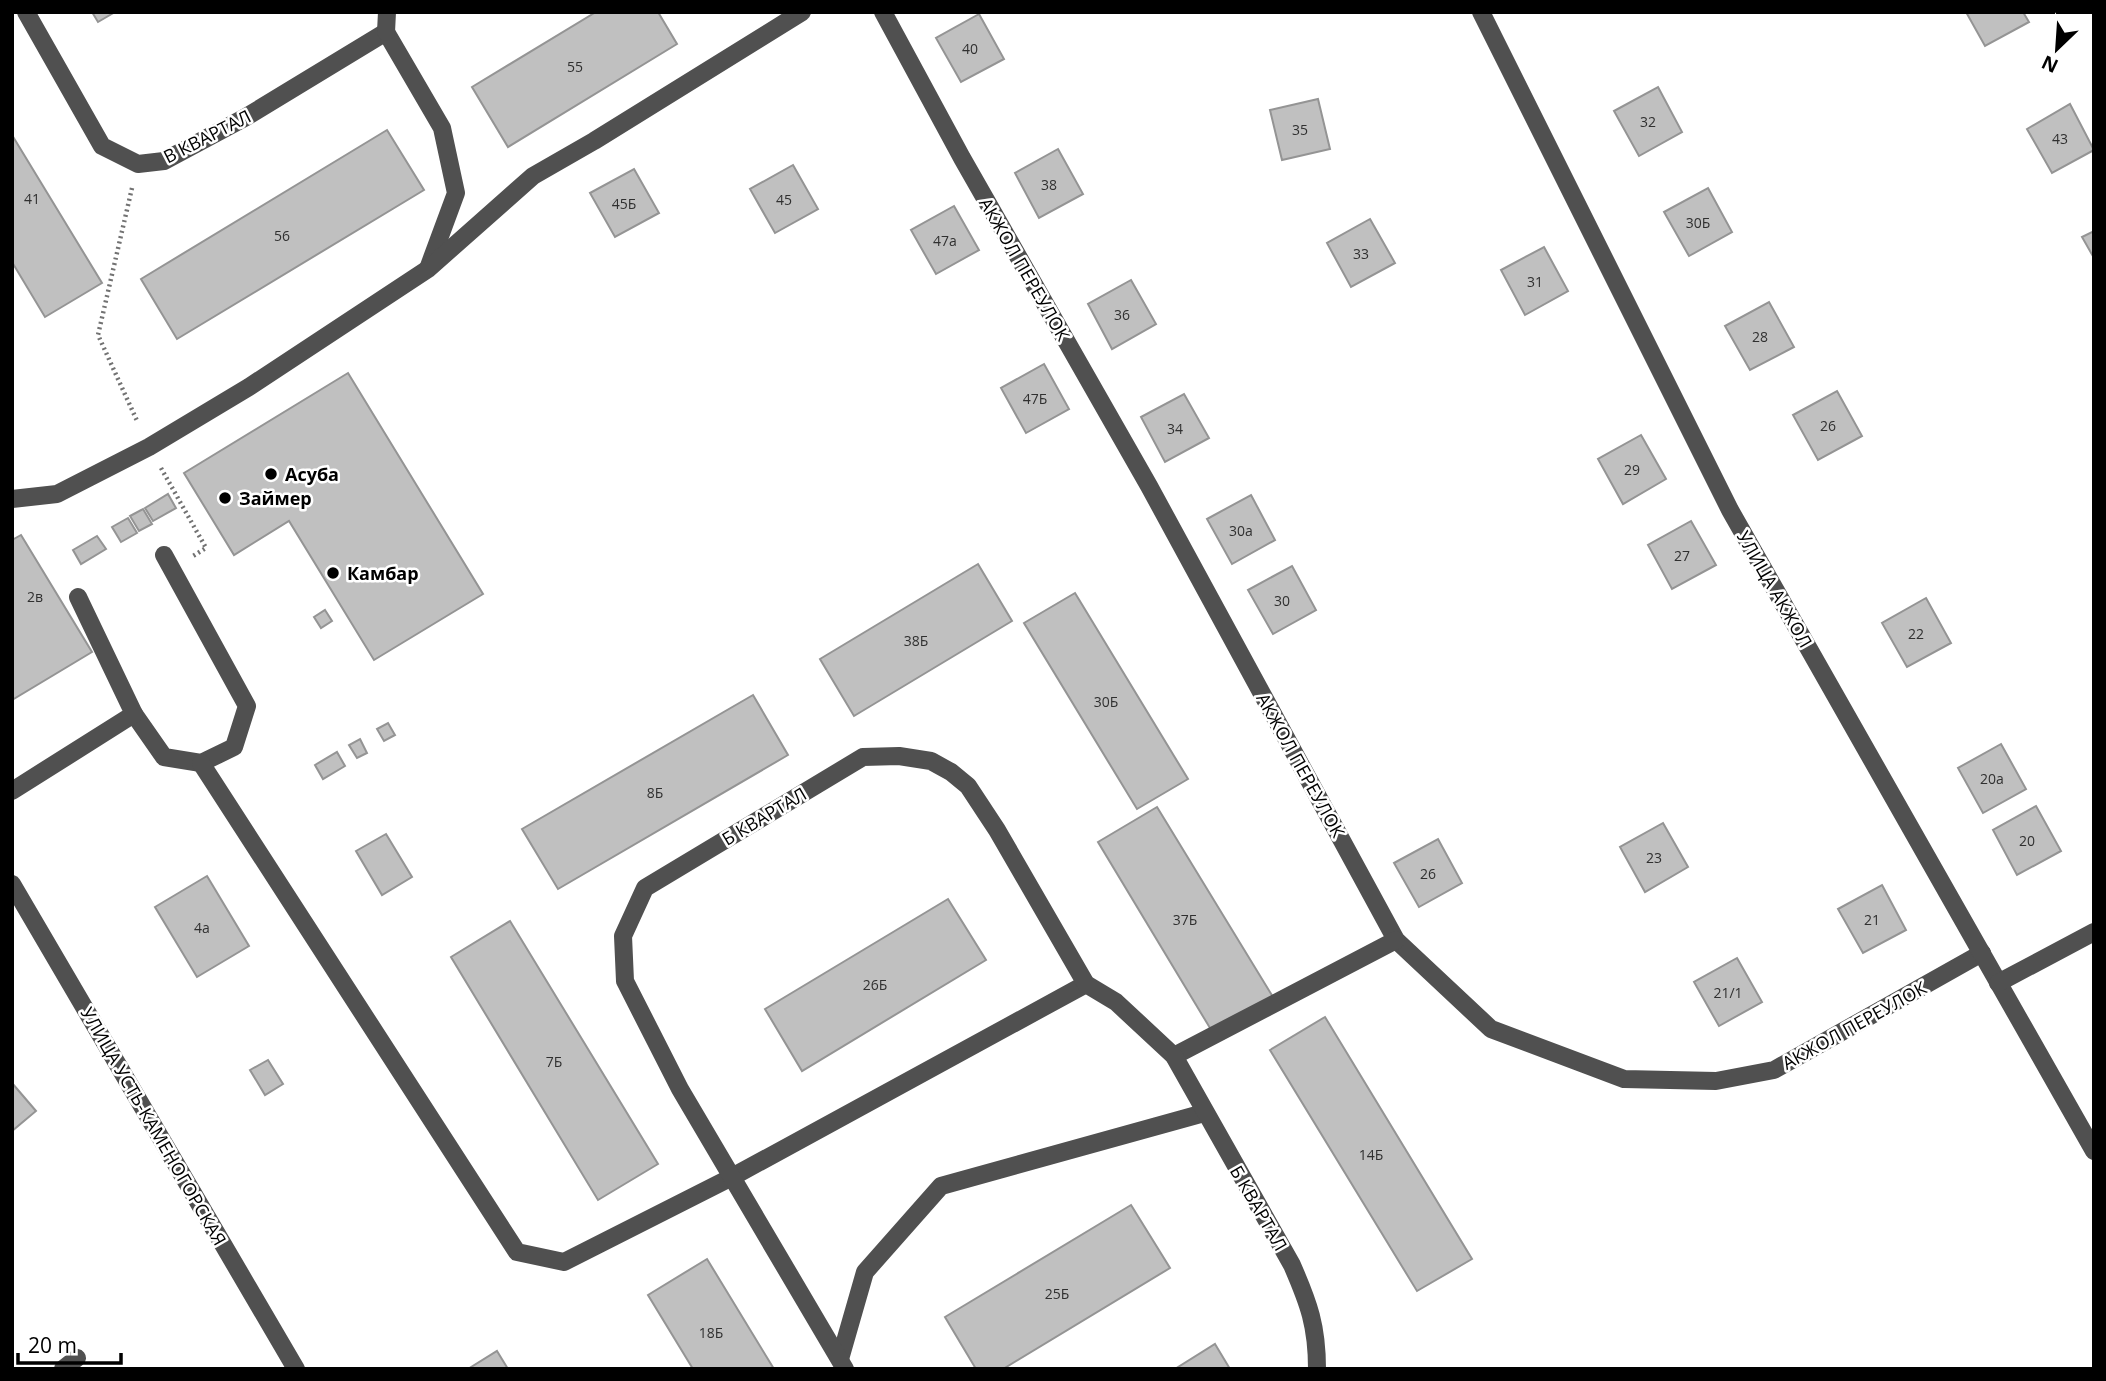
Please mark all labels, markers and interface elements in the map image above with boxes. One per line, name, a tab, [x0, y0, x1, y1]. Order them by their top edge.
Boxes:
north arrow	[2022, 14, 2092, 84]
house number: 40	[962, 39, 978, 58]
text: N	[2037, 49, 2062, 79]
house number: 55	[567, 57, 583, 76]
street label: В КВАРТАЛ	[159, 104, 255, 168]
house number: 32	[1640, 112, 1656, 131]
house number: 35	[1292, 120, 1308, 139]
house number: 43	[2052, 129, 2068, 148]
house number: 38	[1041, 175, 1057, 194]
house number: 41	[24, 189, 40, 208]
house number: 45	[776, 190, 792, 209]
street label: АКЖОЛ ПЕРЕУЛОК	[974, 193, 1076, 345]
house number: 45Б	[612, 194, 636, 213]
house number: 30Б	[1686, 213, 1710, 232]
house number: 56	[274, 226, 290, 245]
house number: 47а	[933, 231, 957, 250]
house number: 33	[1353, 244, 1369, 263]
house number: 31	[1527, 272, 1543, 291]
house number: 36	[1114, 305, 1130, 324]
house number: 28	[1752, 327, 1768, 346]
house number: 47Б	[1023, 389, 1047, 408]
house number: 26	[1820, 416, 1836, 435]
house number: 34	[1167, 419, 1183, 438]
house number: 29	[1624, 460, 1640, 479]
place label: Асуба	[285, 462, 339, 486]
marker: Асуба	[263, 466, 279, 482]
place label: Займер	[239, 486, 312, 510]
marker: Займер	[217, 490, 233, 506]
house number: 30а	[1229, 521, 1253, 540]
street label: УЛИЦА АКЖОЛ	[1732, 526, 1818, 652]
house number: 27	[1674, 546, 1690, 565]
place label: Камбар	[347, 561, 419, 585]
marker: Камбар	[325, 565, 341, 581]
house number: 2в	[27, 587, 43, 606]
house number: 30	[1274, 591, 1290, 610]
house number: 22	[1908, 624, 1924, 643]
house number: 38Б	[904, 631, 928, 650]
street label: АКЖОЛ ПЕРЕУЛОК	[1251, 689, 1351, 841]
house number: 30Б	[1094, 692, 1118, 711]
house number: 20а	[1980, 769, 2004, 788]
street label: Б КВАРТАЛ	[717, 781, 811, 851]
house number: 8Б	[647, 783, 663, 802]
house number: 20	[2019, 831, 2035, 850]
house number: 23	[1646, 848, 1662, 867]
house number: 26	[1420, 864, 1436, 883]
house number: 37Б	[1173, 910, 1197, 929]
house number: 21	[1864, 910, 1880, 929]
house number: 4а	[194, 918, 210, 937]
house number: 26Б	[863, 975, 887, 994]
street label: АКЖОЛ ПЕРЕУЛОК	[1778, 975, 1930, 1075]
house number: 21/1	[1713, 983, 1743, 1002]
street label: УЛИЦА УСТЬ-КАМЕНОГОРСКАЯ	[76, 1002, 232, 1250]
house number: 7Б	[546, 1052, 562, 1071]
house number: 14Б	[1359, 1145, 1383, 1164]
street label: Б КВАРТАЛ	[1225, 1161, 1293, 1255]
house number: 25Б	[1045, 1284, 1069, 1303]
scale bar	[18, 1322, 121, 1366]
house number: 18Б	[699, 1323, 723, 1342]
text: 20 m	[28, 1331, 77, 1359]

